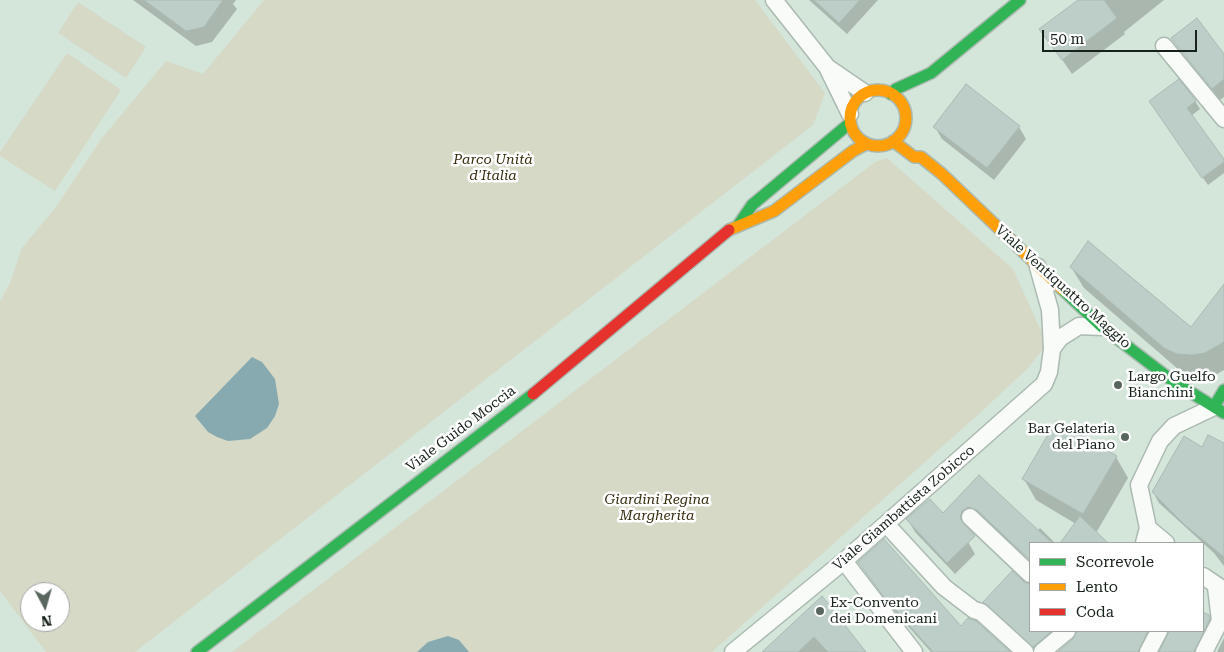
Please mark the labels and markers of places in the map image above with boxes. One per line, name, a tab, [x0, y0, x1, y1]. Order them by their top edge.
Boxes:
place label: Largo Guelfo Bianchini	[1128, 369, 1216, 402]
marker: Largo Guelfo Bianchini	[1112, 379, 1124, 391]
place label: Bar Gelateria del Piano	[1028, 421, 1115, 454]
marker: Bar Gelateria del Piano	[1119, 431, 1131, 443]
place label: Ex-Convento dei Domenicani	[830, 595, 937, 628]
marker: Ex-Convento dei Domenicani	[814, 605, 826, 617]

